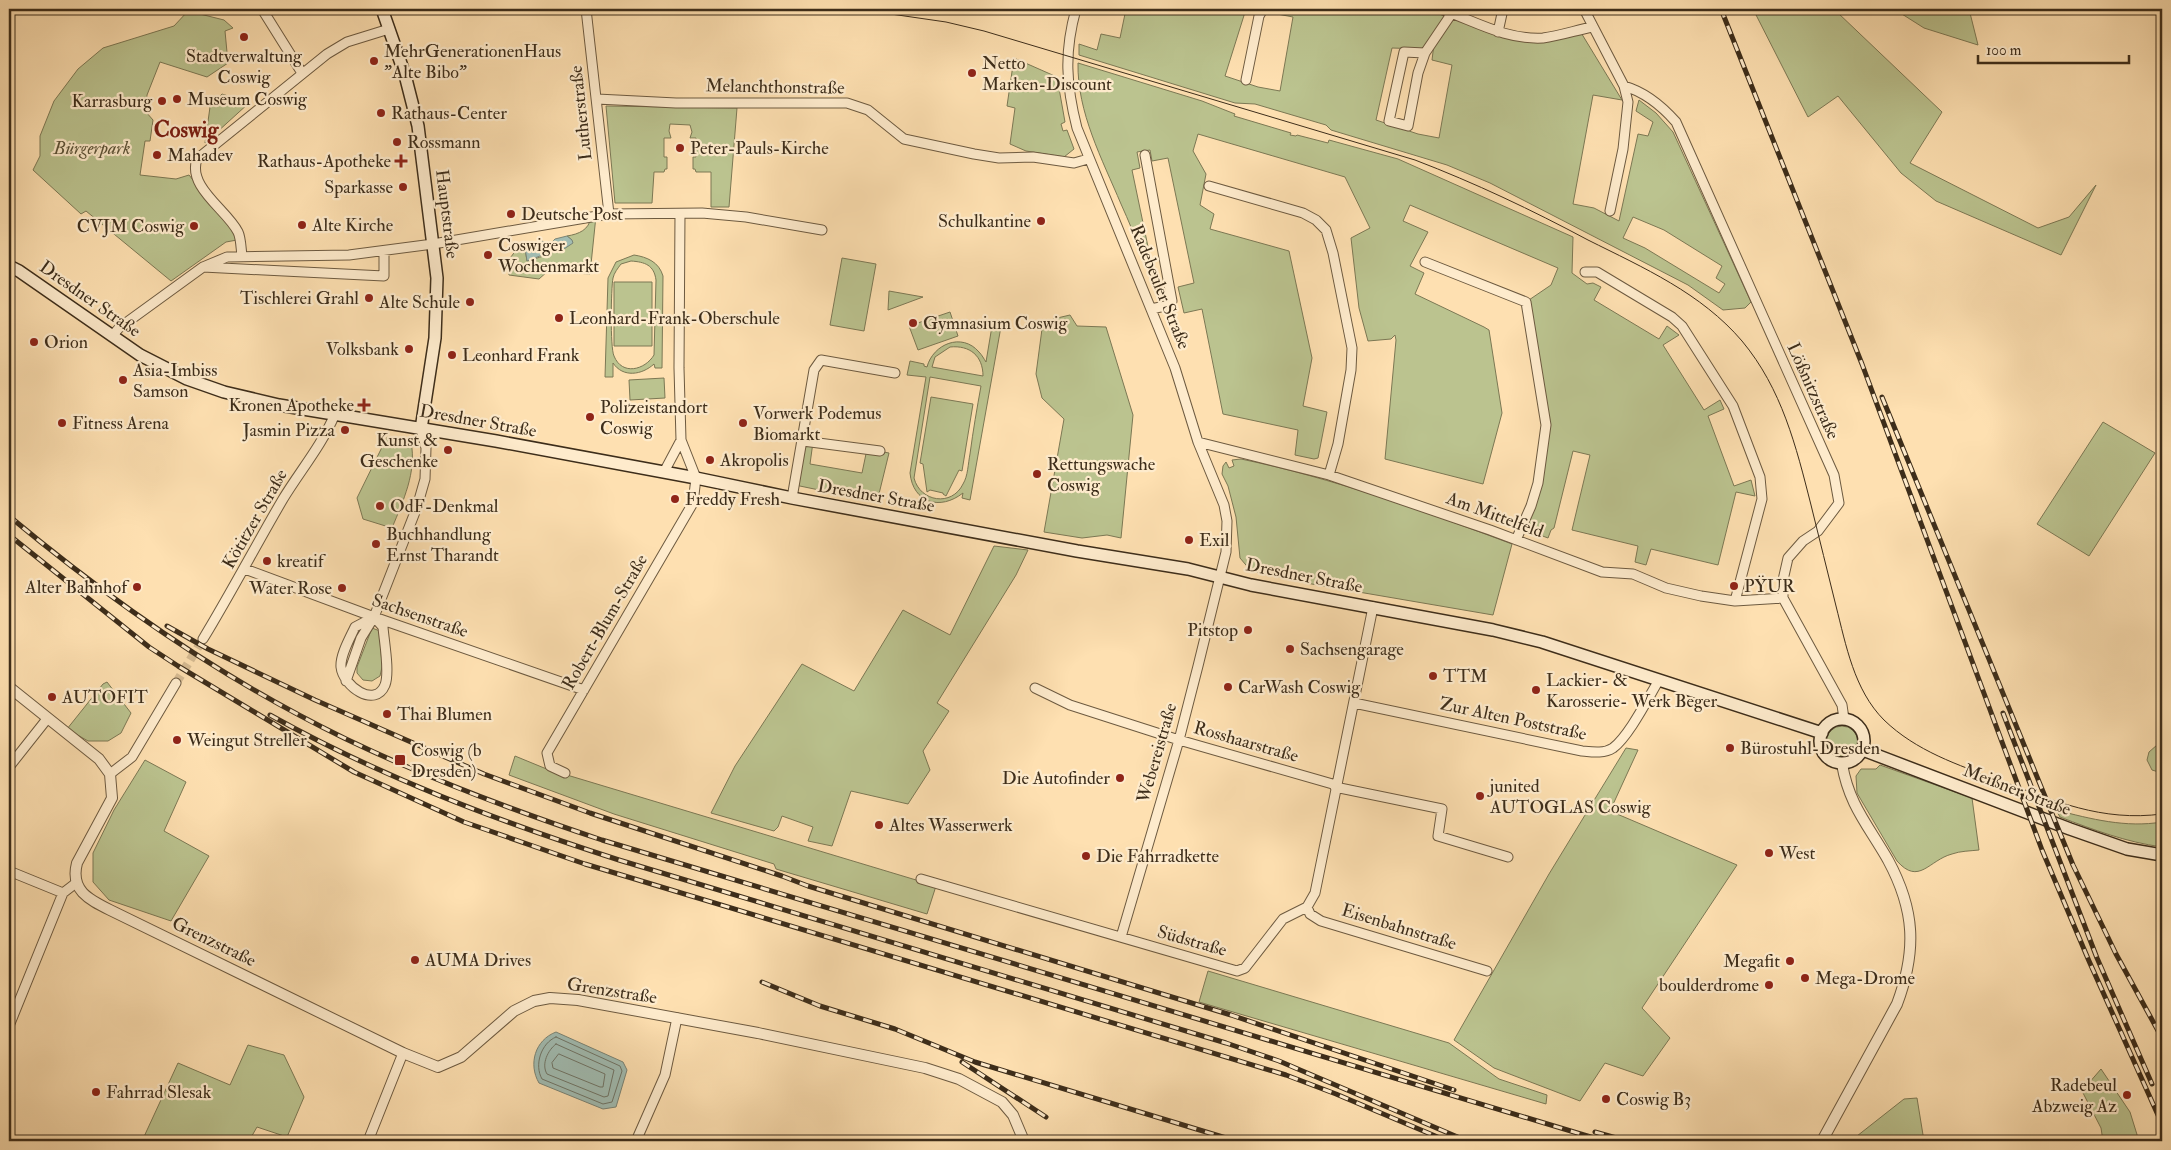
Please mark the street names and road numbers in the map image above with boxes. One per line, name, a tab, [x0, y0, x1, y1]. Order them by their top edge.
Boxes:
street label: Lutherstraße	[565, 64, 597, 162]
street label: Melanchthonstraße	[705, 74, 845, 100]
street label: Hauptstraße	[430, 168, 464, 260]
street label: Radebeuler Straße	[1125, 221, 1196, 353]
street label: Dresdner Straße	[35, 256, 145, 343]
street label: Lößnitzstraße	[1781, 339, 1845, 443]
street label: Dresdner Straße	[418, 399, 539, 443]
street label: Kötitzer Straße	[217, 465, 293, 573]
street label: Dresdner Straße	[816, 474, 937, 518]
street label: Am Mittelfeld	[1442, 486, 1547, 543]
street label: Robert-Blum-Straße	[557, 550, 653, 694]
street label: Dresdner Straße	[1244, 553, 1365, 599]
street label: Sachsenstraße	[369, 589, 472, 643]
street label: Zur Alten Poststraße	[1437, 692, 1589, 746]
street label: Webereistraße	[1131, 700, 1182, 807]
street label: Rosshaarstraße	[1191, 716, 1302, 768]
street label: Meißner Straße	[1960, 759, 2075, 821]
street label: Eisenbahnstraße	[1339, 899, 1460, 956]
street label: Grenzstraße	[168, 912, 260, 972]
street label: Südstraße	[1154, 920, 1230, 962]
street label: Grenzstraße	[565, 973, 659, 1010]

